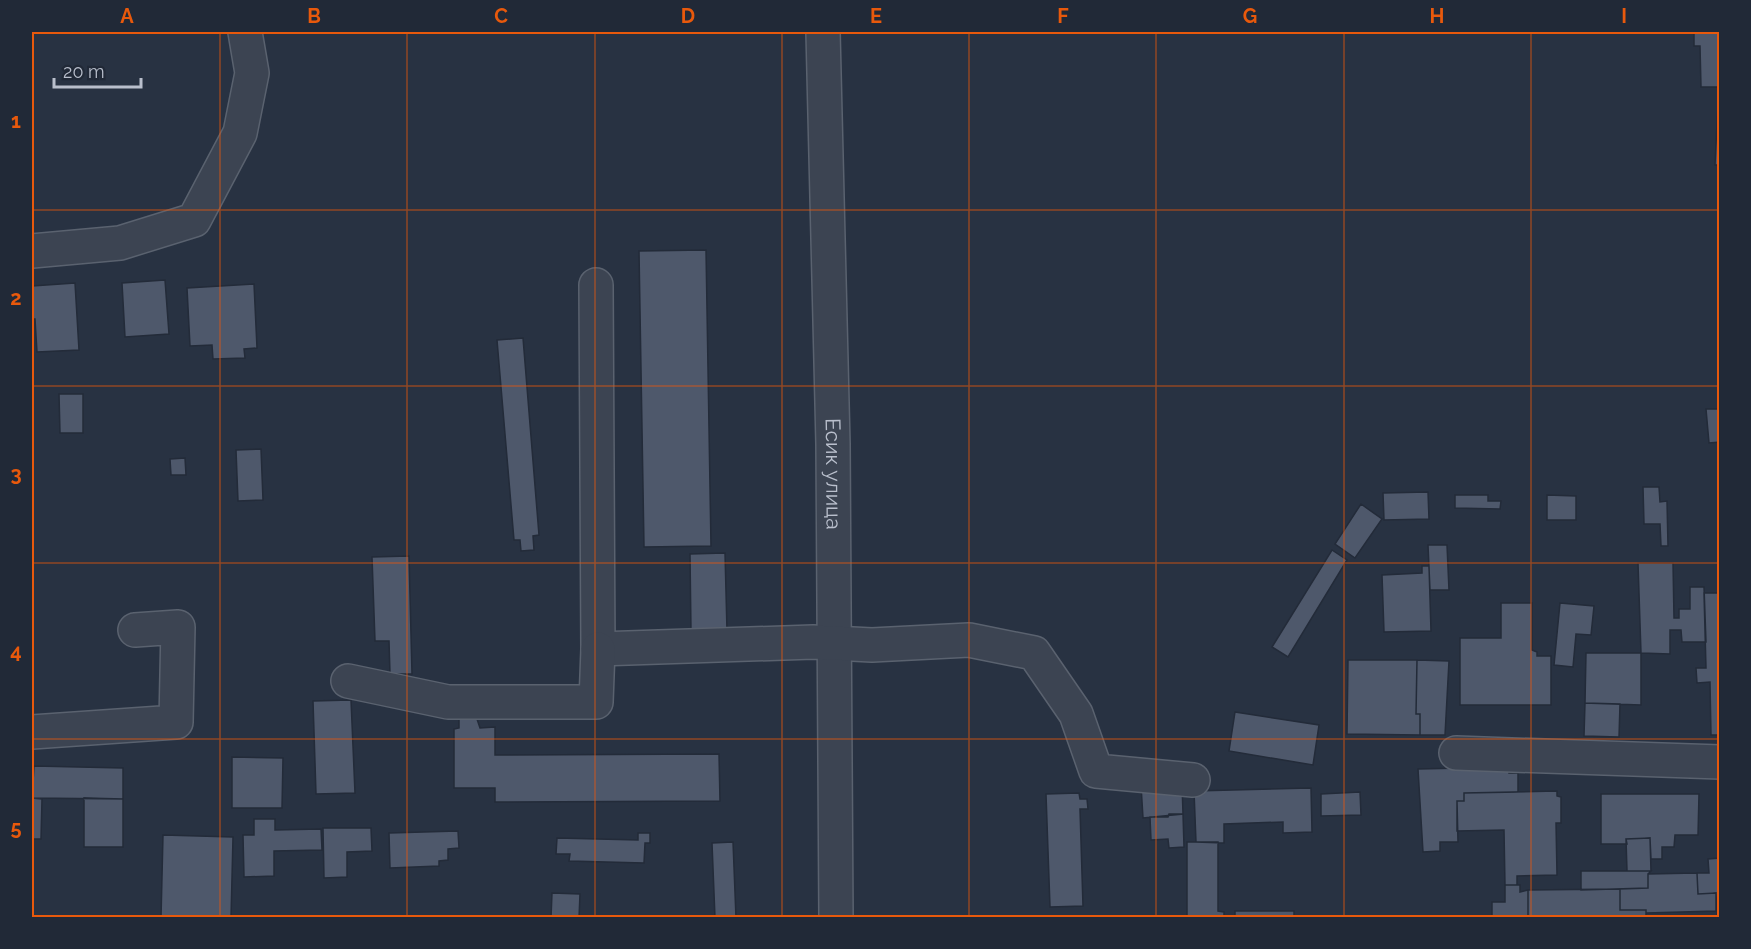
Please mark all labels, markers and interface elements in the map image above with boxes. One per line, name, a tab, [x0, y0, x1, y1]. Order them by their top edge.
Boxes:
text: A	[120, 4, 134, 28]
text: B	[307, 4, 321, 28]
text: C	[494, 4, 508, 28]
text: D	[681, 4, 695, 28]
text: E	[870, 4, 882, 28]
text: F	[1057, 4, 1069, 28]
text: G	[1243, 4, 1257, 28]
text: H	[1430, 4, 1444, 28]
text: I	[1621, 4, 1627, 28]
scale bar	[54, 51, 141, 89]
text: 20 m	[63, 61, 105, 82]
text: 1	[11, 109, 21, 133]
text: 2	[10, 286, 22, 310]
street label: Есик улица	[820, 418, 847, 530]
text: 3	[10, 462, 22, 486]
text: 4	[10, 639, 22, 663]
text: 5	[10, 816, 22, 840]

